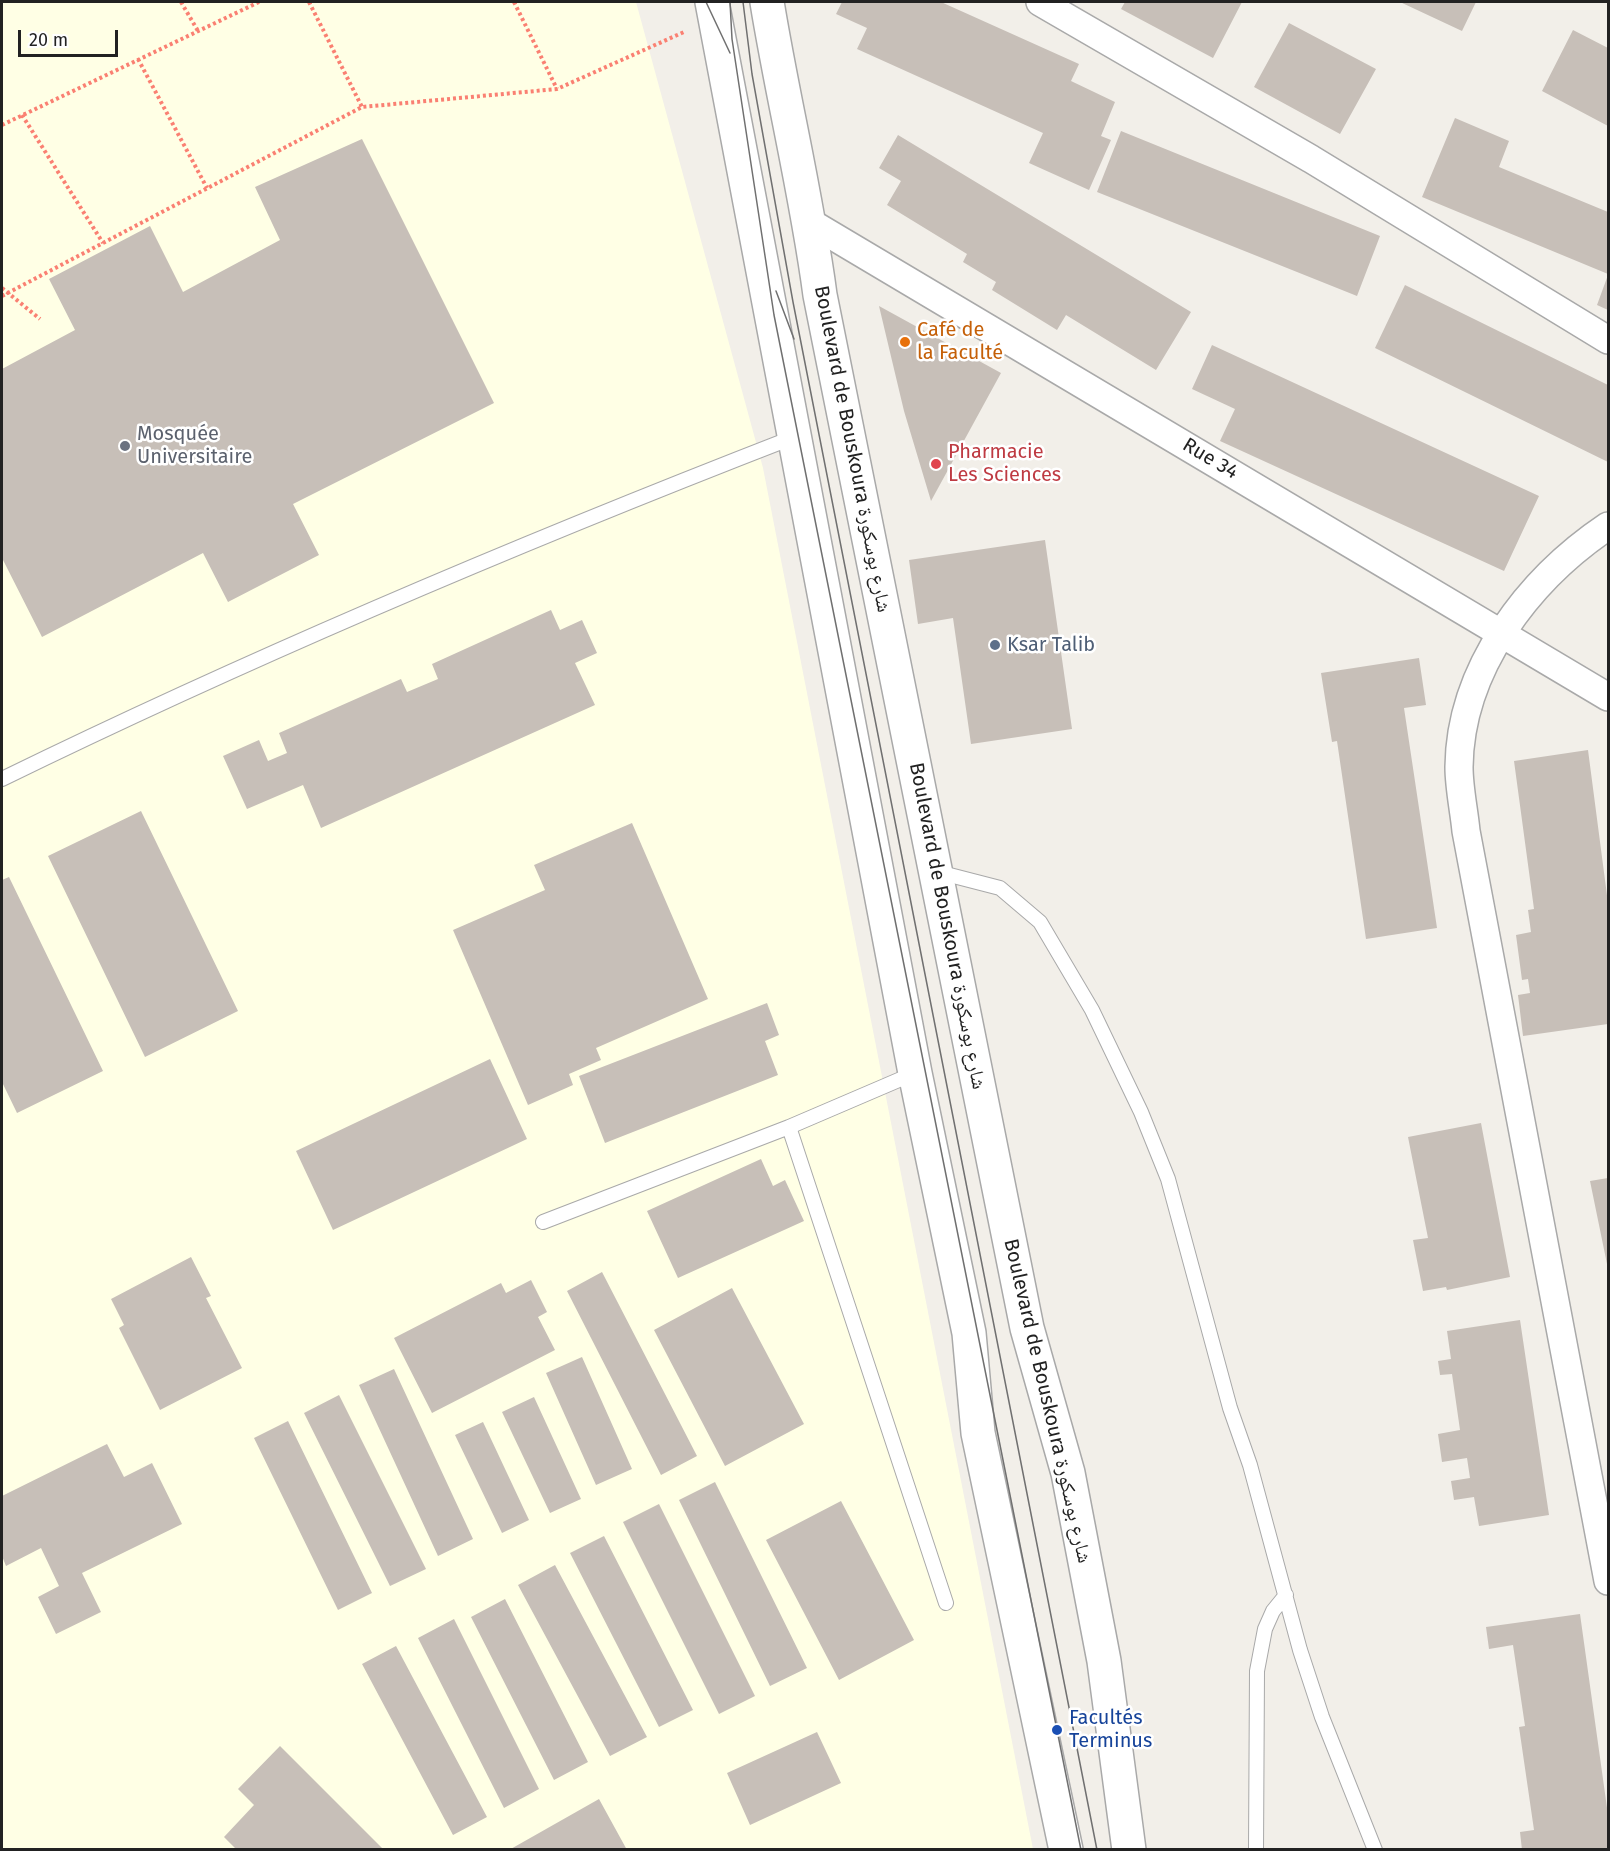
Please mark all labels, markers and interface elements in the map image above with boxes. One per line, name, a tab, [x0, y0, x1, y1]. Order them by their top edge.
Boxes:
scale bar	[21, 18, 122, 56]
text: 20 m	[29, 29, 68, 51]
street label: Boulevard de Bouskoura شارع بوسكورة	[809, 284, 895, 614]
place label: Café de la Faculté	[917, 318, 1003, 365]
marker: Café de la Faculté	[898, 335, 912, 349]
place label: Mosquée Universitaire	[137, 422, 252, 469]
street label: Rue 34	[1178, 433, 1242, 485]
marker: Mosquée Universitaire	[118, 439, 132, 453]
place label: Pharmacie Les Sciences	[948, 440, 1061, 487]
marker: Pharmacie Les Sciences	[929, 457, 943, 471]
place label: Ksar Talib	[1007, 633, 1095, 657]
marker: Ksar Talib	[988, 638, 1002, 652]
street label: Boulevard de Bouskoura شارع بوسكورة	[904, 761, 990, 1091]
street label: Boulevard de Bouskoura شارع بوسكورة	[998, 1236, 1096, 1566]
place label: Facultés Terminus	[1069, 1706, 1152, 1753]
marker: Facultés Terminus	[1050, 1723, 1064, 1737]

